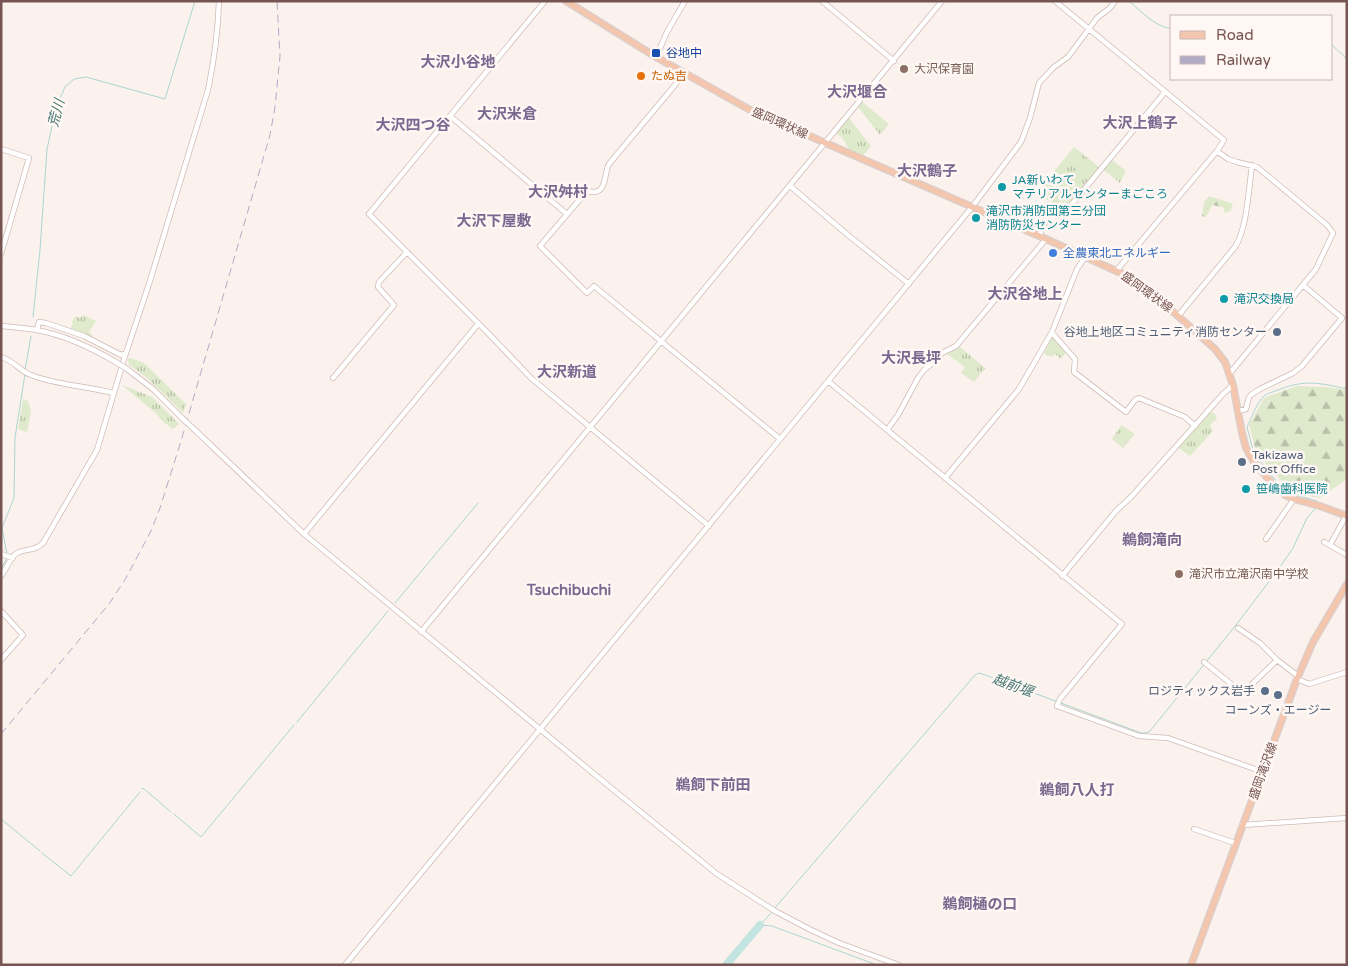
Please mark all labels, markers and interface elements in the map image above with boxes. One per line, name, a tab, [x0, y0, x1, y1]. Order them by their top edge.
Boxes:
legend	[1170, 15, 1333, 80]
text: Road	[1216, 26, 1254, 44]
place label: 谷地中	[666, 46, 702, 60]
marker: 谷地中	[650, 47, 662, 59]
text: Railway	[1216, 51, 1271, 69]
district label: 大沢小谷地	[420, 53, 496, 71]
place label: 大沢保育園	[914, 62, 974, 76]
marker: 大沢保育園	[898, 63, 910, 75]
place label: たぬ吉	[651, 69, 687, 83]
marker: たぬ吉	[635, 70, 647, 82]
district label: 大沢堰合	[827, 83, 888, 101]
water label: 荒川	[45, 95, 69, 129]
street label: 盛岡環状線	[750, 104, 810, 142]
district label: 大沢米倉	[477, 105, 537, 123]
district label: 大沢上鶴子	[1102, 114, 1178, 132]
district label: 大沢四つ谷	[375, 116, 451, 134]
district label: 大沢鶴子	[897, 162, 957, 180]
place label: JA新いわて マテリアルセンターまごころ	[1012, 173, 1168, 201]
marker: JA新いわて マテリアルセンターまごころ	[996, 181, 1008, 193]
district label: 大沢舛村	[528, 183, 588, 201]
place label: 滝沢市消防団第三分団 消防防災センター	[986, 204, 1106, 232]
district label: 大沢下屋敷	[456, 212, 532, 230]
marker: 滝沢市消防団第三分団 消防防災センター	[970, 212, 982, 224]
place label: 全農東北エネルギー	[1063, 246, 1171, 260]
marker: 全農東北エネルギー	[1047, 247, 1059, 259]
street label: 盛岡環状線	[1119, 269, 1175, 315]
district label: 大沢谷地上	[987, 285, 1063, 303]
place label: 滝沢交換局	[1234, 292, 1294, 306]
marker: 滝沢交換局	[1218, 293, 1230, 305]
place label: 谷地上地区コミュニティ消防センター	[1064, 325, 1267, 339]
marker: 谷地上地区コミュニティ消防センター	[1271, 326, 1283, 338]
district label: 大沢長坪	[881, 349, 941, 367]
district label: 大沢新道	[537, 363, 597, 381]
place label: Takizawa Post Office	[1252, 448, 1316, 476]
marker: Takizawa Post Office	[1236, 456, 1248, 468]
place label: 笹嶋歯科医院	[1256, 482, 1328, 496]
marker: 笹嶋歯科医院	[1240, 483, 1252, 495]
district label: 鵜飼滝向	[1122, 531, 1182, 549]
place label: 滝沢市立滝沢南中学校	[1189, 567, 1309, 581]
marker: 滝沢市立滝沢南中学校	[1173, 568, 1185, 580]
district label: Tsuchibuchi	[526, 581, 611, 599]
water label: 越前堰	[990, 670, 1038, 702]
place label: ロジティックス岩手	[1148, 684, 1255, 698]
marker: ロジティックス岩手	[1259, 685, 1271, 697]
marker: コーンズ・エージー	[1272, 689, 1284, 701]
place label: コーンズ・エージー	[1225, 703, 1331, 717]
street label: 盛岡滝沢線	[1246, 740, 1280, 802]
district label: 鵜飼下前田	[675, 776, 751, 794]
district label: 鵜飼八人打	[1039, 781, 1115, 799]
district label: 鵜飼樋の口	[942, 895, 1018, 913]

